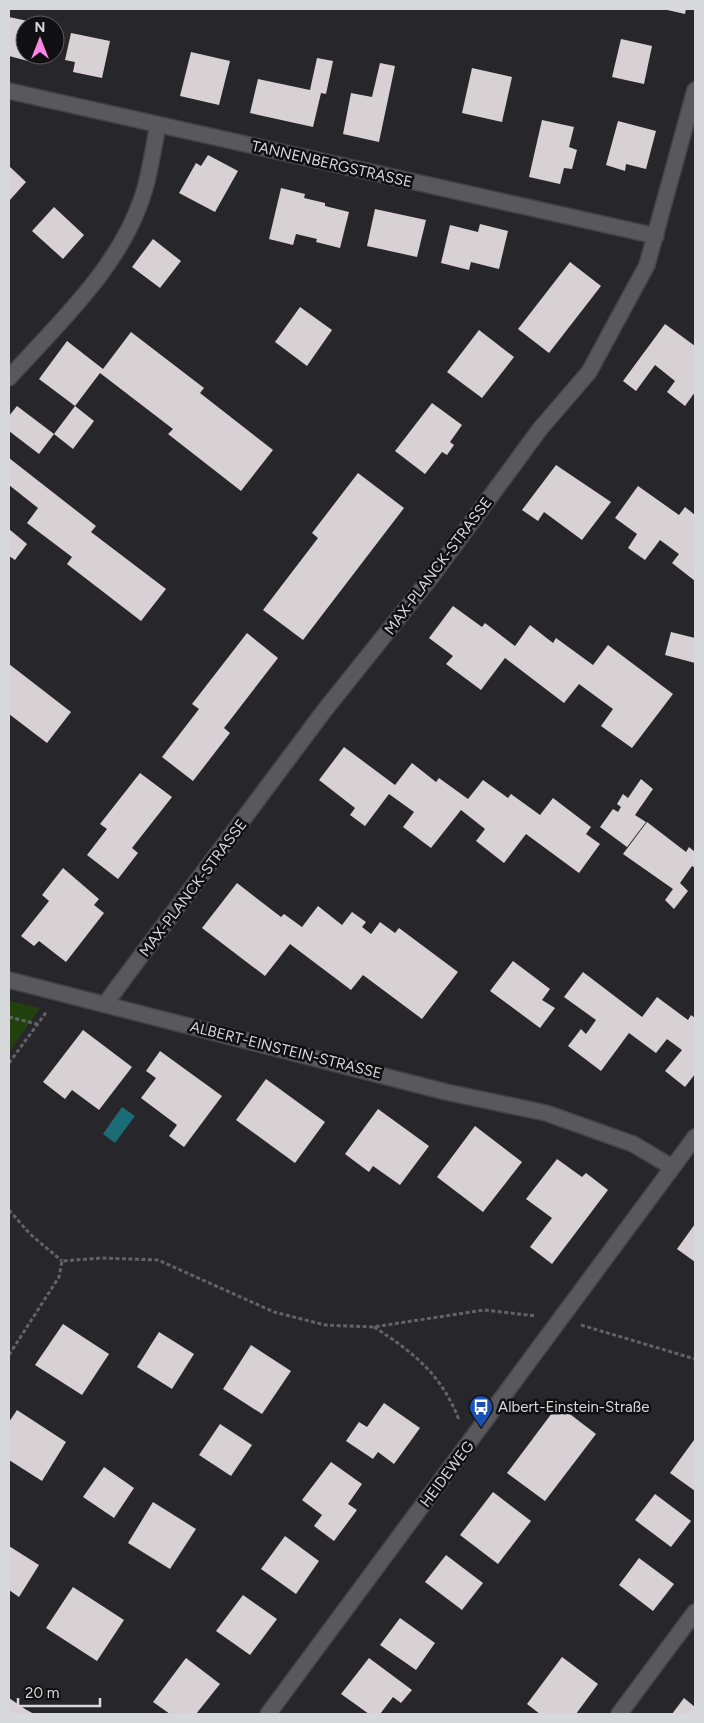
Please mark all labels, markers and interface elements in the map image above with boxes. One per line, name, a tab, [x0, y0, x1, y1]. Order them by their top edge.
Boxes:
north arrow	[15, 15, 65, 65]
text: N	[35, 19, 45, 36]
street label: TANNENBERGSTRASSE	[250, 137, 414, 191]
street label: MAX-PLANCK-STRASSE	[381, 494, 495, 638]
street label: MAX-PLANCK-STRASSE	[136, 816, 250, 960]
street label: ALBERT-EINSTEIN-STRASSE	[188, 1017, 384, 1083]
bus stop icon: Albert-Einstein-Straße	[468, 1394, 494, 1428]
place label: Albert-Einstein-Straße	[498, 1398, 649, 1416]
street label: HEIDEWEG	[416, 1437, 478, 1511]
scale bar	[18, 1676, 100, 1708]
text: 20 m	[25, 1684, 59, 1702]

